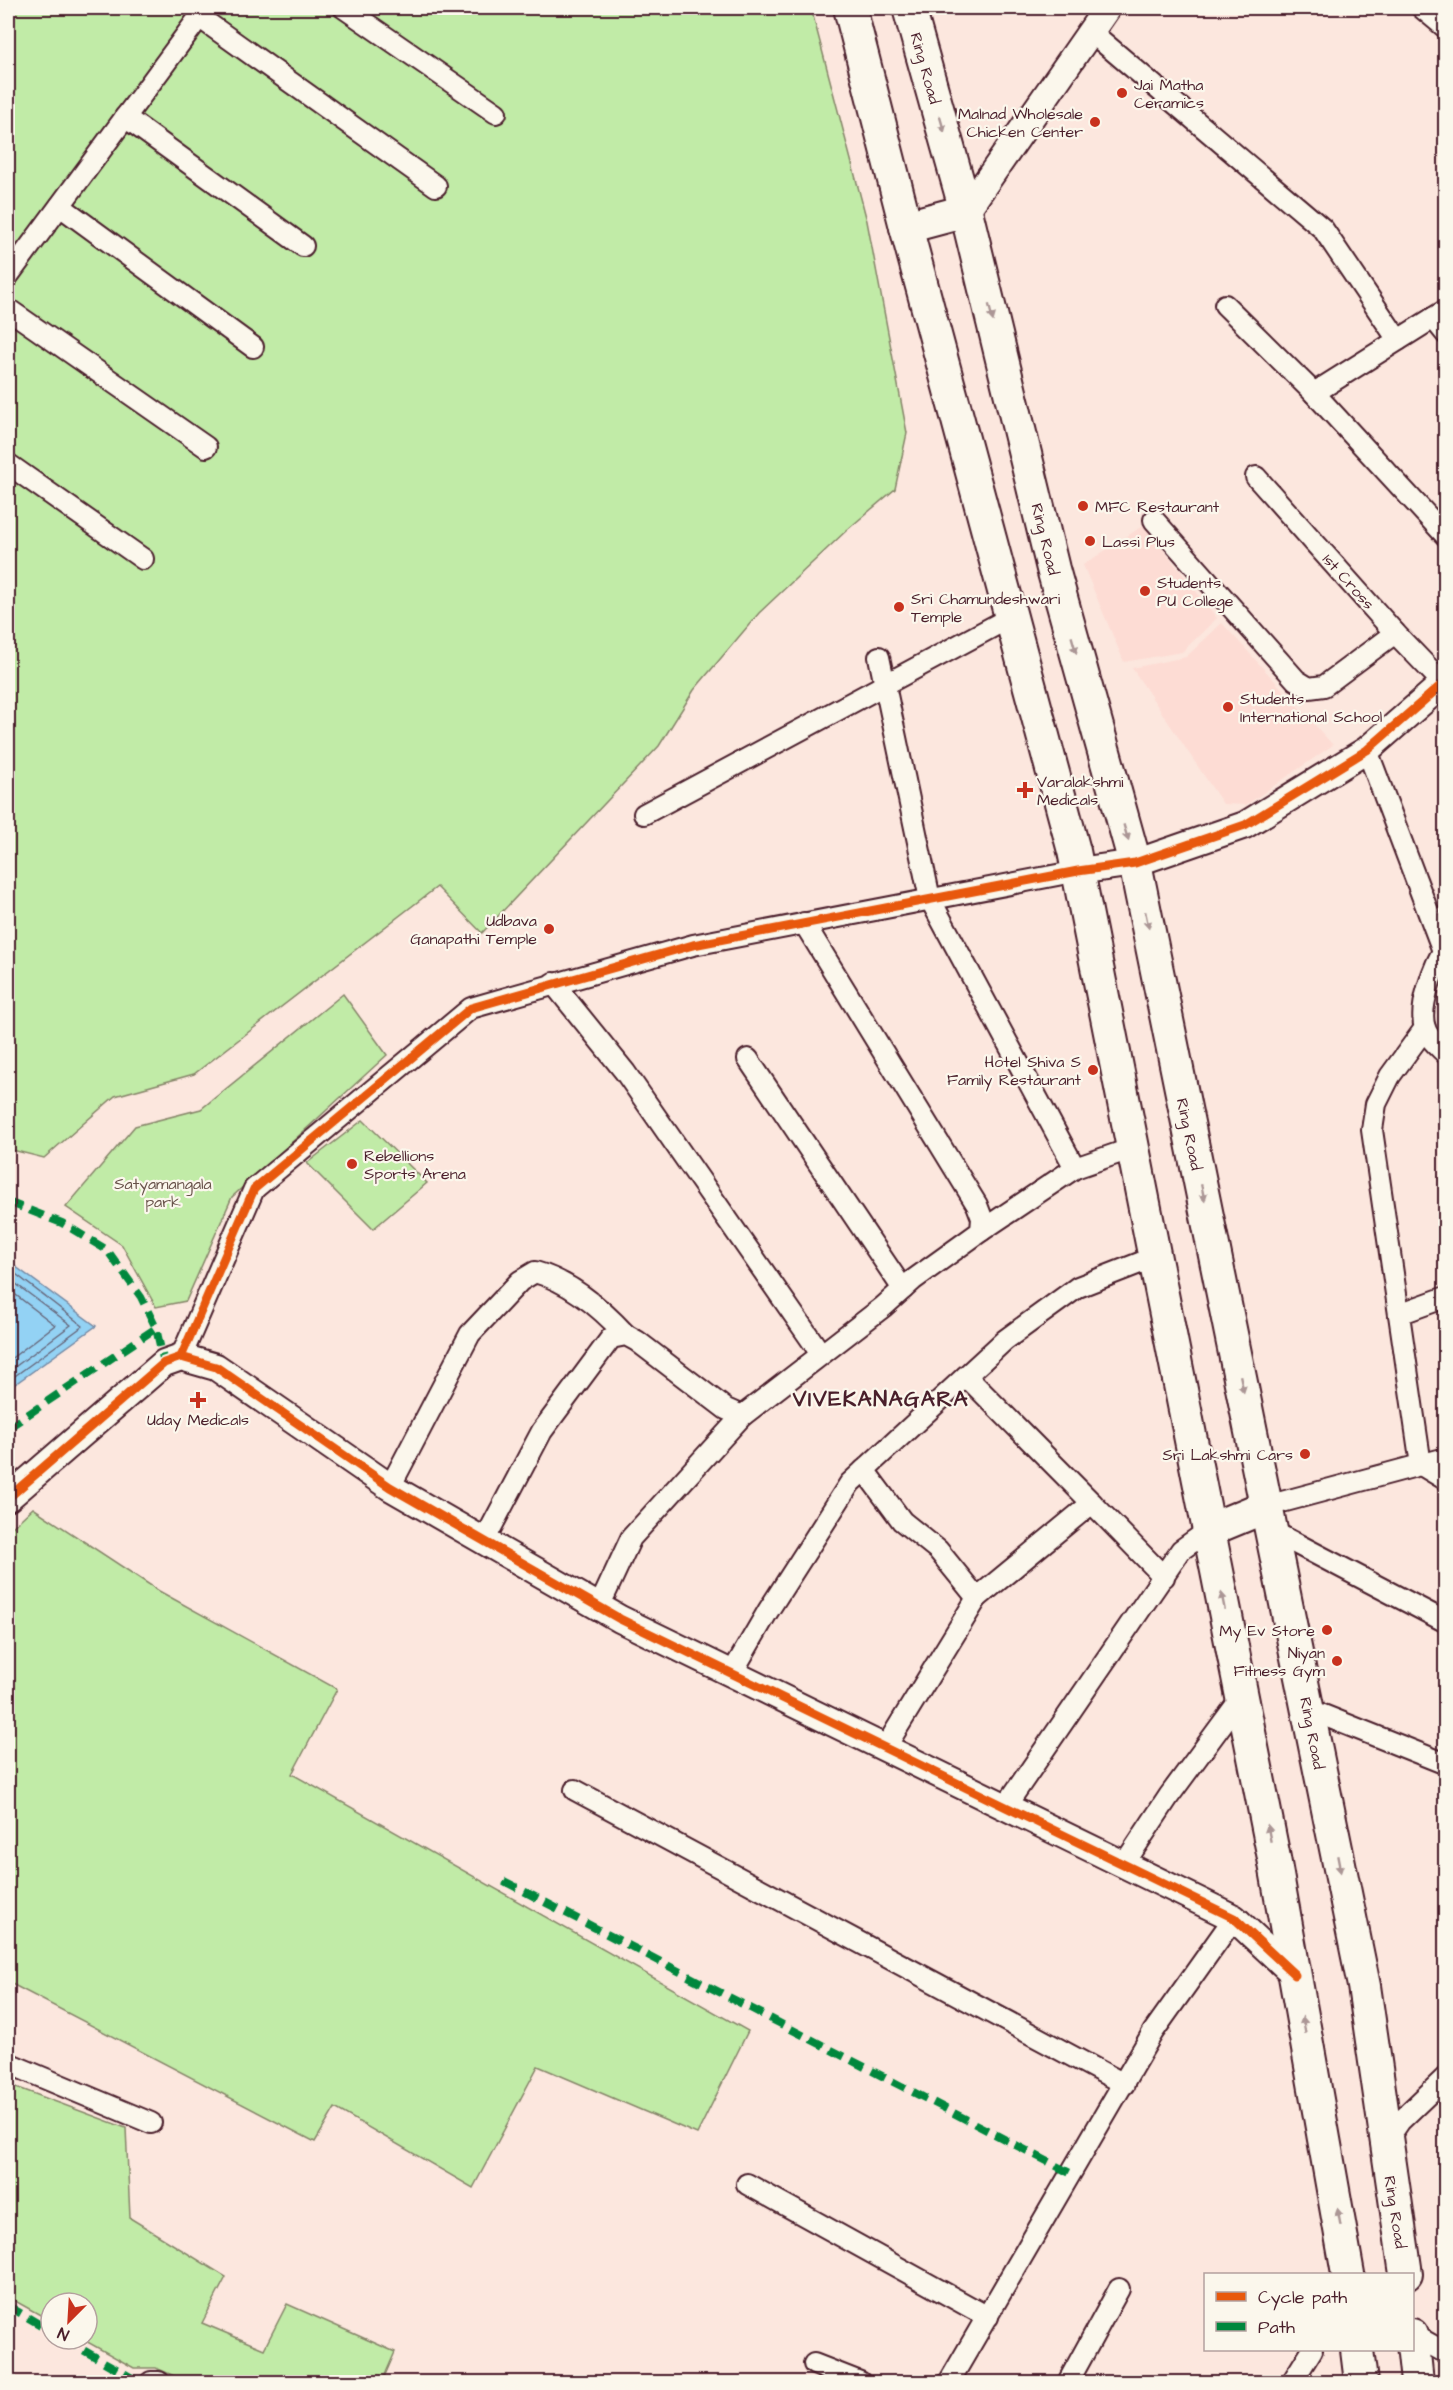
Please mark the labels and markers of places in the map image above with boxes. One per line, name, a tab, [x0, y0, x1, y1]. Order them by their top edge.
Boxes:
place label: Jai Matha Ceramics	[1134, 74, 1204, 114]
marker: Jai Matha Ceramics	[1115, 86, 1129, 100]
place label: Malnad Wholesale Chicken Center	[958, 103, 1083, 143]
marker: Malnad Wholesale Chicken Center	[1088, 115, 1102, 129]
place label: MFC Restaurant	[1095, 496, 1220, 518]
marker: MFC Restaurant	[1076, 499, 1090, 513]
place label: Lassi Plus	[1102, 531, 1175, 553]
marker: Lassi Plus	[1083, 534, 1097, 548]
place label: Students PU College	[1157, 572, 1234, 613]
marker: Students PU College	[1138, 584, 1152, 598]
place label: Sri Chamundeshwari Temple	[911, 588, 1061, 628]
marker: Sri Chamundeshwari Temple	[892, 600, 906, 614]
place label: Students International School	[1240, 688, 1382, 728]
marker: Students International School	[1221, 700, 1235, 714]
place label: Varalakshmi Medicals	[1037, 771, 1124, 811]
marker: Varalakshmi Medicals	[1018, 783, 1032, 797]
place label: Udbava Ganapathi Temple	[410, 910, 537, 950]
marker: Udbava Ganapathi Temple	[542, 922, 556, 936]
place label: Hotel Shiva S Family Restaurant	[947, 1051, 1082, 1092]
marker: Hotel Shiva S Family Restaurant	[1086, 1063, 1100, 1077]
place label: Rebellions Sports Arena	[364, 1145, 466, 1185]
marker: Rebellions Sports Arena	[345, 1157, 359, 1171]
marker: Uday Medicals	[191, 1393, 205, 1407]
place label: Uday Medicals	[147, 1409, 249, 1432]
place label: Sri Lakshmi Cars	[1162, 1444, 1293, 1466]
marker: Sri Lakshmi Cars	[1298, 1447, 1312, 1461]
place label: My Ev Store	[1219, 1620, 1315, 1643]
marker: My Ev Store	[1320, 1623, 1334, 1637]
place label: Niyan Fitness Gym	[1234, 1642, 1326, 1683]
marker: Niyan Fitness Gym	[1330, 1654, 1344, 1668]

